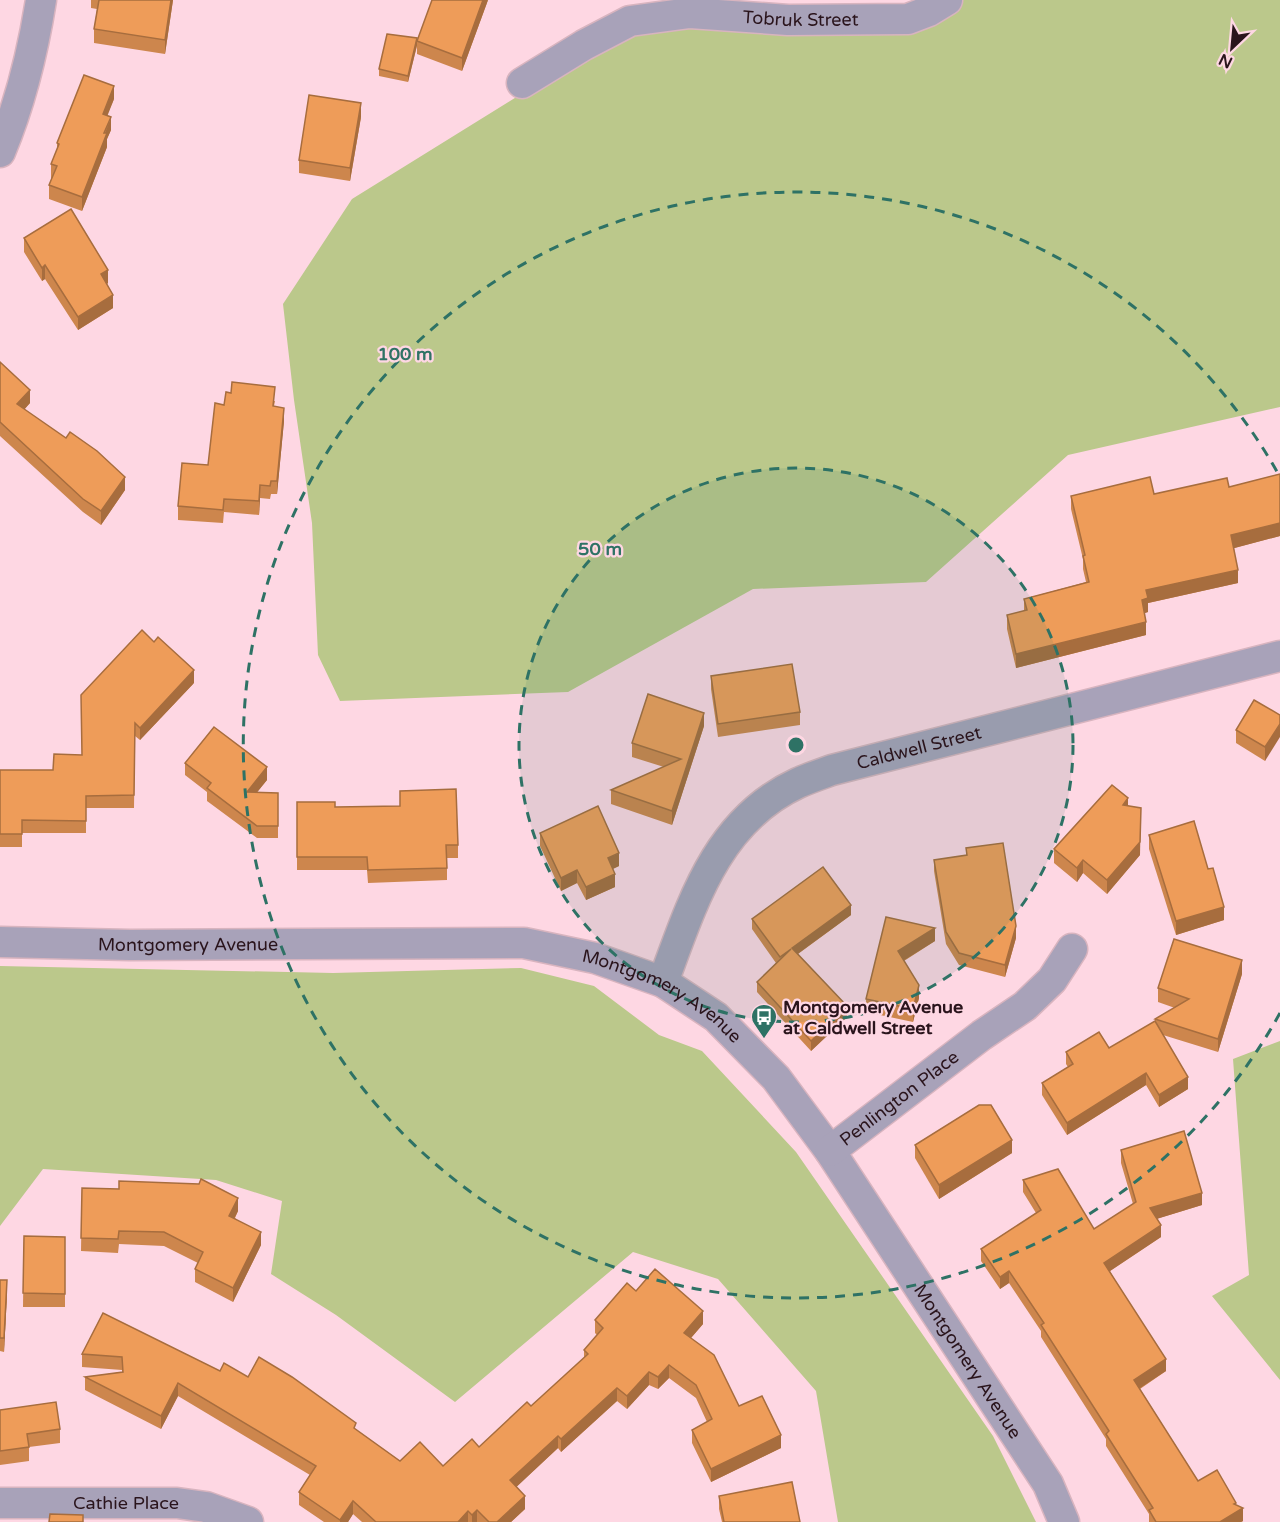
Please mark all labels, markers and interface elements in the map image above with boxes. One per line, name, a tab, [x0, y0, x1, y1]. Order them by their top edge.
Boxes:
street label: Tobruk Street	[742, 6, 859, 31]
north arrow	[1202, 18, 1262, 78]
text: N	[1216, 49, 1236, 72]
text: 100 m	[377, 343, 433, 365]
text: 50 m	[578, 538, 622, 560]
street label: Caldwell Street	[854, 721, 984, 774]
centre of rings	[786, 735, 806, 755]
street label: Montgomery Avenue	[98, 933, 278, 956]
street label: Montgomery Avenue	[580, 945, 746, 1047]
place label: Montgomery Avenue at Caldwell Street	[783, 996, 963, 1039]
bus stop icon: Montgomery Avenue at Caldwell Street	[749, 1002, 779, 1040]
street label: Penlington Place	[835, 1046, 963, 1151]
street label: Montgomery Avenue	[909, 1280, 1026, 1443]
street label: Cathie Place	[73, 1492, 179, 1514]

